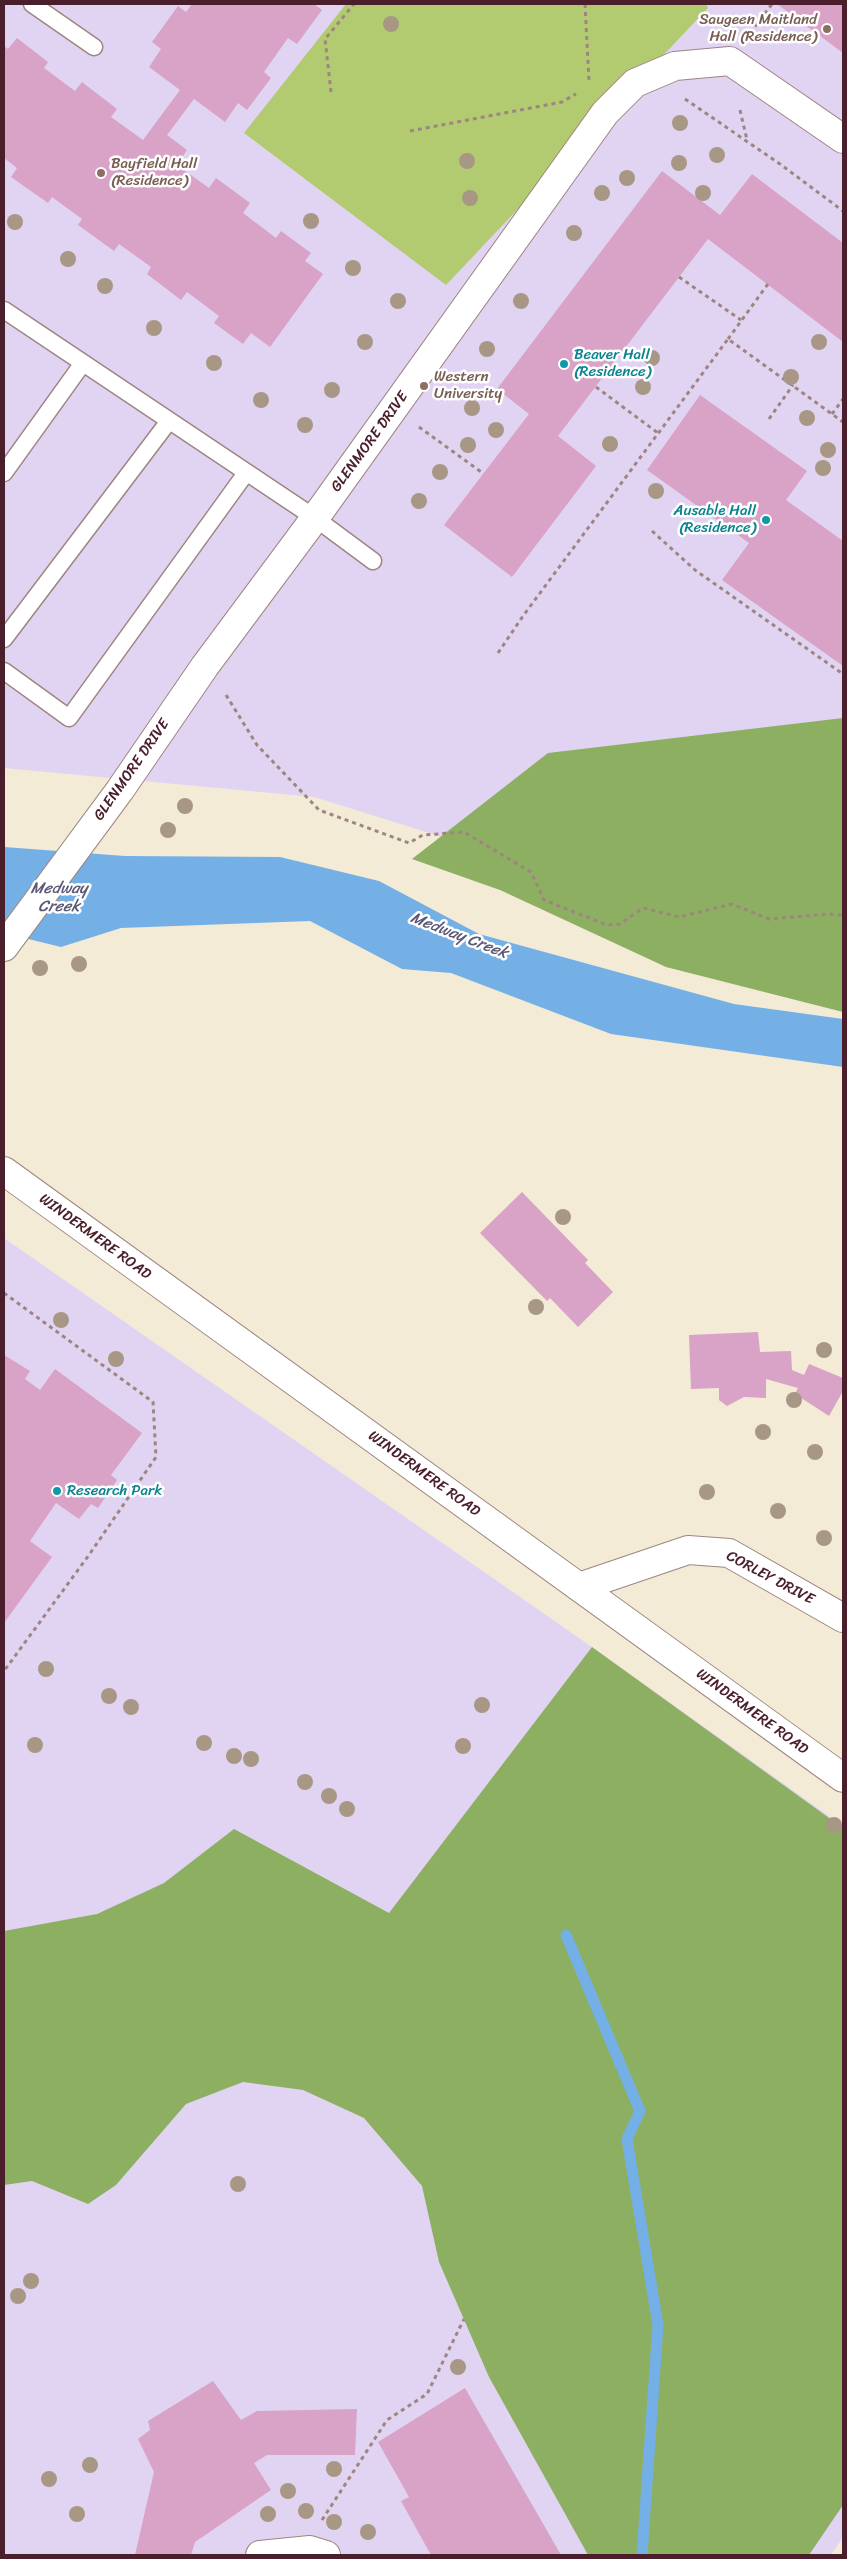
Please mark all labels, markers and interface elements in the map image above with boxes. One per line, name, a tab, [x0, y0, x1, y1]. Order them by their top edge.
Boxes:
place label: Saugeen Maitland Hall (Residence)	[699, 11, 817, 46]
marker: Saugeen Maitland Hall (Residence)	[821, 23, 833, 35]
place label: Bayfield Hall (Residence)	[111, 155, 197, 190]
marker: Bayfield Hall (Residence)	[95, 167, 107, 179]
place label: Beaver Hall (Residence)	[574, 346, 651, 381]
marker: Beaver Hall (Residence)	[558, 358, 570, 370]
place label: Western University	[434, 368, 502, 403]
marker: Western University	[418, 380, 430, 392]
street label: GLENMORE DRIVE	[328, 388, 412, 496]
place label: Ausable Hall (Residence)	[674, 502, 756, 537]
marker: Ausable Hall (Residence)	[760, 514, 772, 526]
street label: GLENMORE DRIVE	[90, 716, 174, 824]
water label: Medway Creek	[31, 879, 87, 917]
water label: Medway Creek	[408, 909, 510, 963]
street label: WINDERMERE ROAD	[35, 1190, 155, 1284]
street label: WINDERMERE ROAD	[364, 1427, 484, 1521]
place label: Research Park	[67, 1482, 162, 1500]
marker: Research Park	[51, 1485, 63, 1497]
street label: CORLEY DRIVE	[723, 1547, 817, 1609]
street label: WINDERMERE ROAD	[692, 1665, 812, 1759]

